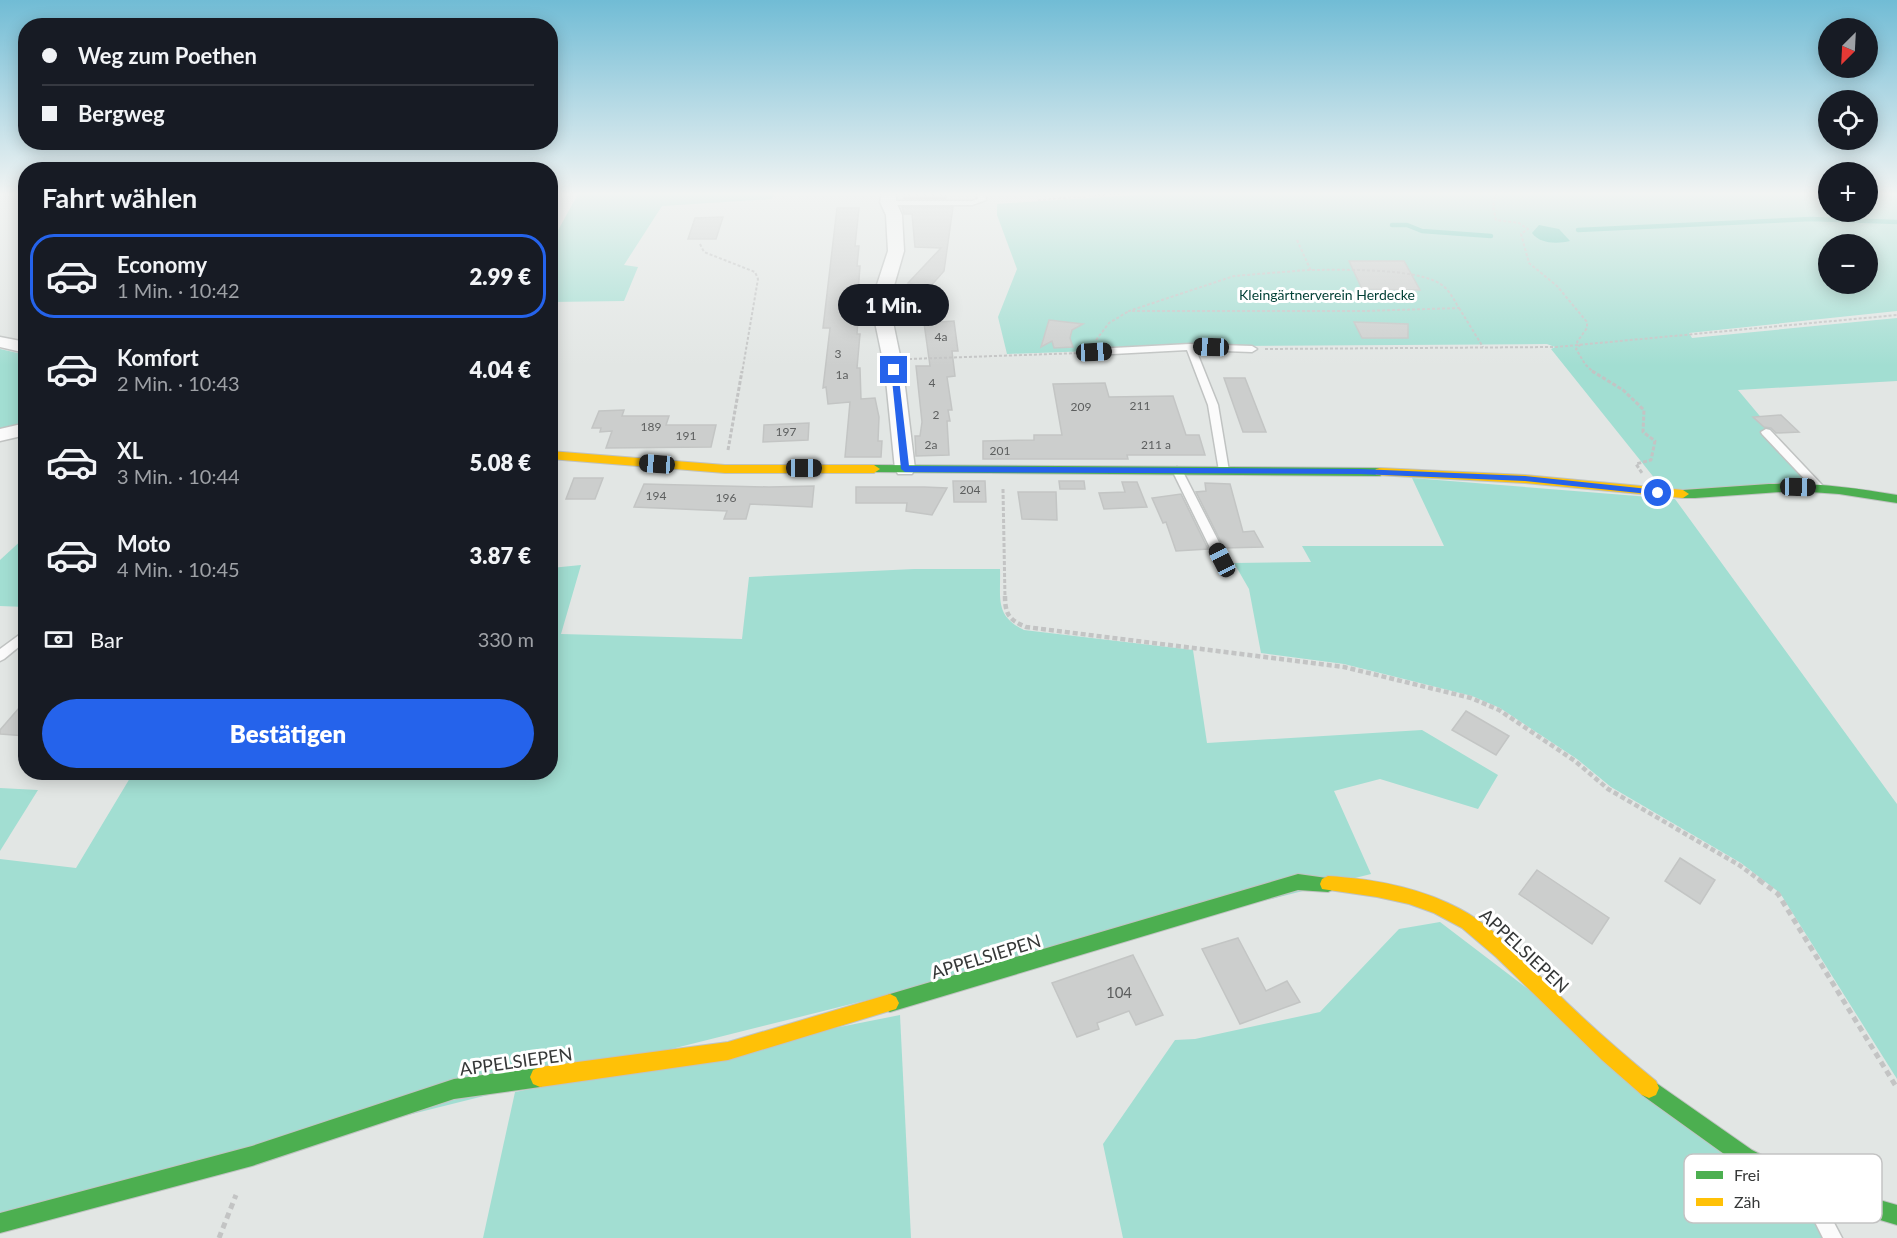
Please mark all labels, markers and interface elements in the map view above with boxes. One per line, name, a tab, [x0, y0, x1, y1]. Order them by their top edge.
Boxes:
north arrow	[1818, 18, 1878, 78]
map controls	[1818, 18, 1878, 294]
text: Weg zum Poethen	[78, 42, 257, 69]
button: locate	[1818, 90, 1878, 150]
text: Bergweg	[78, 100, 165, 127]
button: +	[1818, 162, 1878, 222]
text: Fahrt wählen	[42, 181, 197, 214]
button: −	[1818, 234, 1878, 294]
icon: car	[45, 249, 99, 303]
text: Economy	[117, 251, 207, 278]
text: 2.99 €	[470, 263, 531, 290]
text: 1 Min. · 10:42	[117, 278, 240, 302]
callout: 1 Min.	[838, 283, 950, 325]
park label: Kleingärtnerverein Herdecke	[1239, 286, 1415, 303]
text: 1 Min.	[865, 293, 922, 317]
house number: 4a	[935, 329, 947, 344]
car	[1193, 337, 1229, 357]
icon: car	[45, 342, 99, 396]
car	[1076, 342, 1112, 362]
text: Komfort	[117, 344, 199, 371]
house number: 3	[835, 346, 842, 361]
text: 4.04 €	[470, 356, 531, 383]
route end	[880, 356, 907, 383]
house number: 1a	[836, 367, 848, 382]
text: 2 Min. · 10:43	[117, 371, 240, 395]
house number: 4	[929, 375, 936, 390]
house number: 211	[1130, 398, 1150, 413]
house number: 209	[1071, 399, 1091, 414]
house number: 2	[933, 407, 940, 422]
house number: 189	[641, 419, 661, 434]
house number: 197	[776, 424, 796, 439]
house number: 191	[676, 428, 696, 443]
icon: car	[45, 435, 99, 489]
text: XL	[117, 437, 143, 464]
house number: 2a	[925, 437, 937, 452]
house number: 211 a	[1141, 437, 1171, 452]
house number: 201	[990, 443, 1010, 458]
text: 5.08 €	[470, 449, 531, 476]
car	[638, 454, 676, 474]
car	[786, 459, 822, 477]
text: 3 Min. · 10:44	[117, 464, 240, 488]
car	[1780, 478, 1816, 496]
route start	[1644, 479, 1671, 506]
house number: 204	[960, 482, 980, 497]
house number: 194	[646, 488, 666, 503]
house number: 196	[716, 490, 736, 505]
icon: car	[45, 528, 99, 582]
text: Moto	[117, 530, 171, 557]
car	[1206, 540, 1238, 580]
text: 3.87 €	[470, 542, 531, 569]
text: 4 Min. · 10:45	[117, 557, 240, 581]
icon: cash	[42, 623, 75, 656]
text: Bar	[90, 626, 123, 653]
text: 330 m	[478, 627, 534, 651]
button: Bestätigen	[42, 699, 534, 768]
street label: APPELSIEPEN	[1476, 903, 1574, 997]
street label: APPELSIEPEN	[928, 929, 1043, 983]
house number: 104	[1106, 983, 1132, 1001]
street label: APPELSIEPEN	[458, 1042, 574, 1080]
legend	[1684, 1154, 1882, 1223]
text: Frei	[1734, 1165, 1760, 1184]
text: Zäh	[1734, 1192, 1760, 1211]

